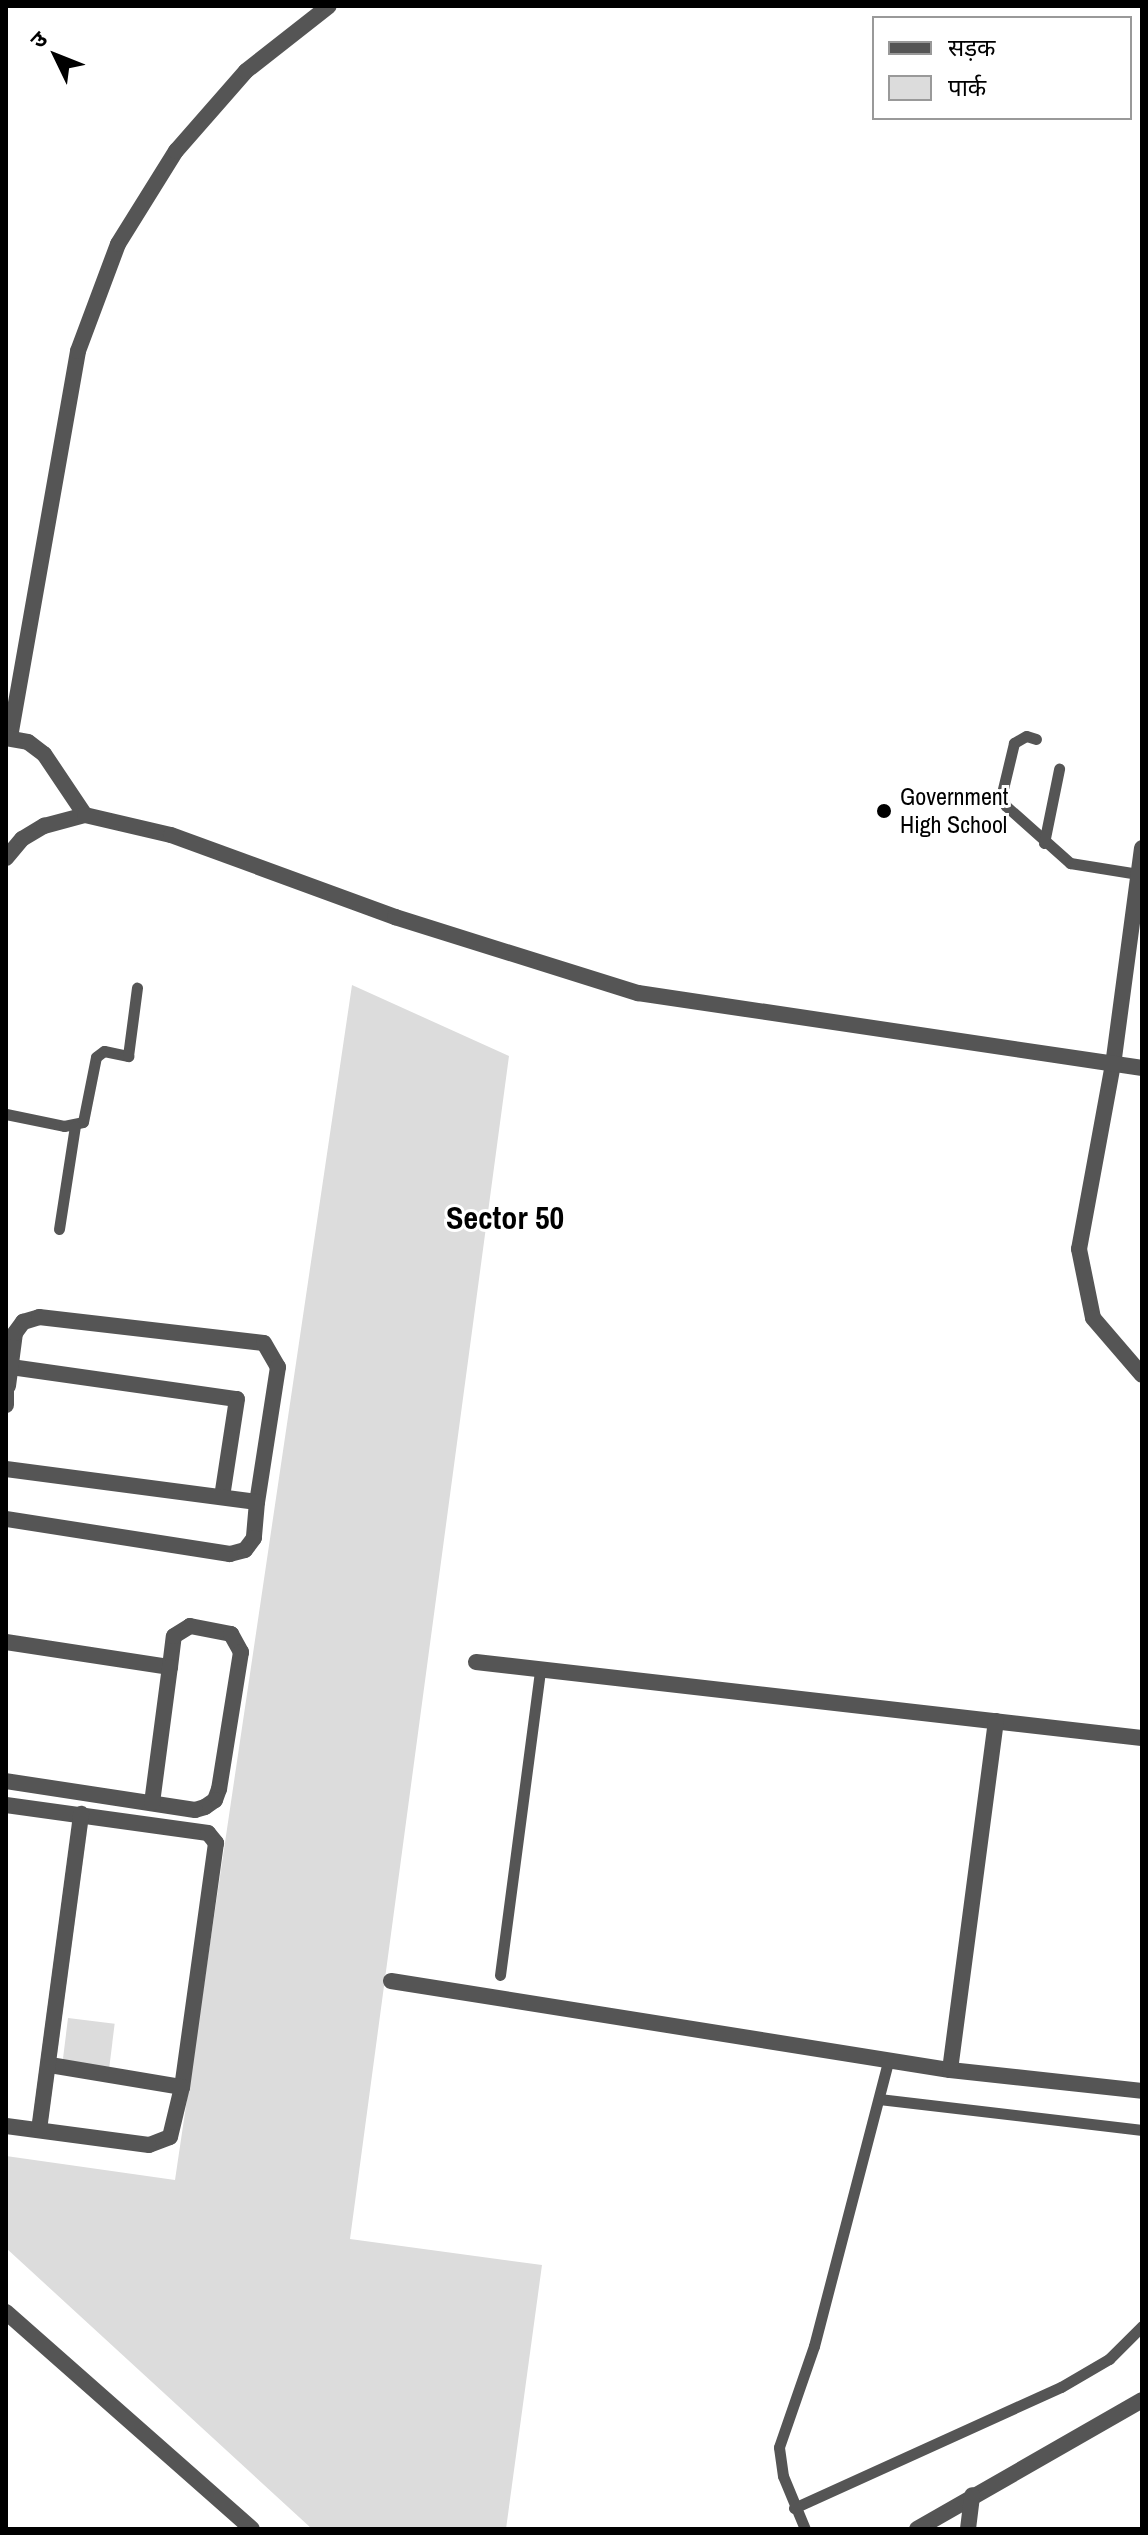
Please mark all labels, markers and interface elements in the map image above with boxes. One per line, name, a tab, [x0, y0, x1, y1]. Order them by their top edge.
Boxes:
north arrow	[16, 16, 96, 96]
legend	[872, 16, 1132, 120]
text: उ	[23, 25, 54, 55]
text: सड़क	[948, 31, 996, 63]
text: पार्क	[948, 71, 986, 103]
place label: Government High School	[900, 783, 1008, 839]
marker: Government High School	[875, 802, 893, 820]
district label: Sector 50	[446, 1199, 564, 1237]

